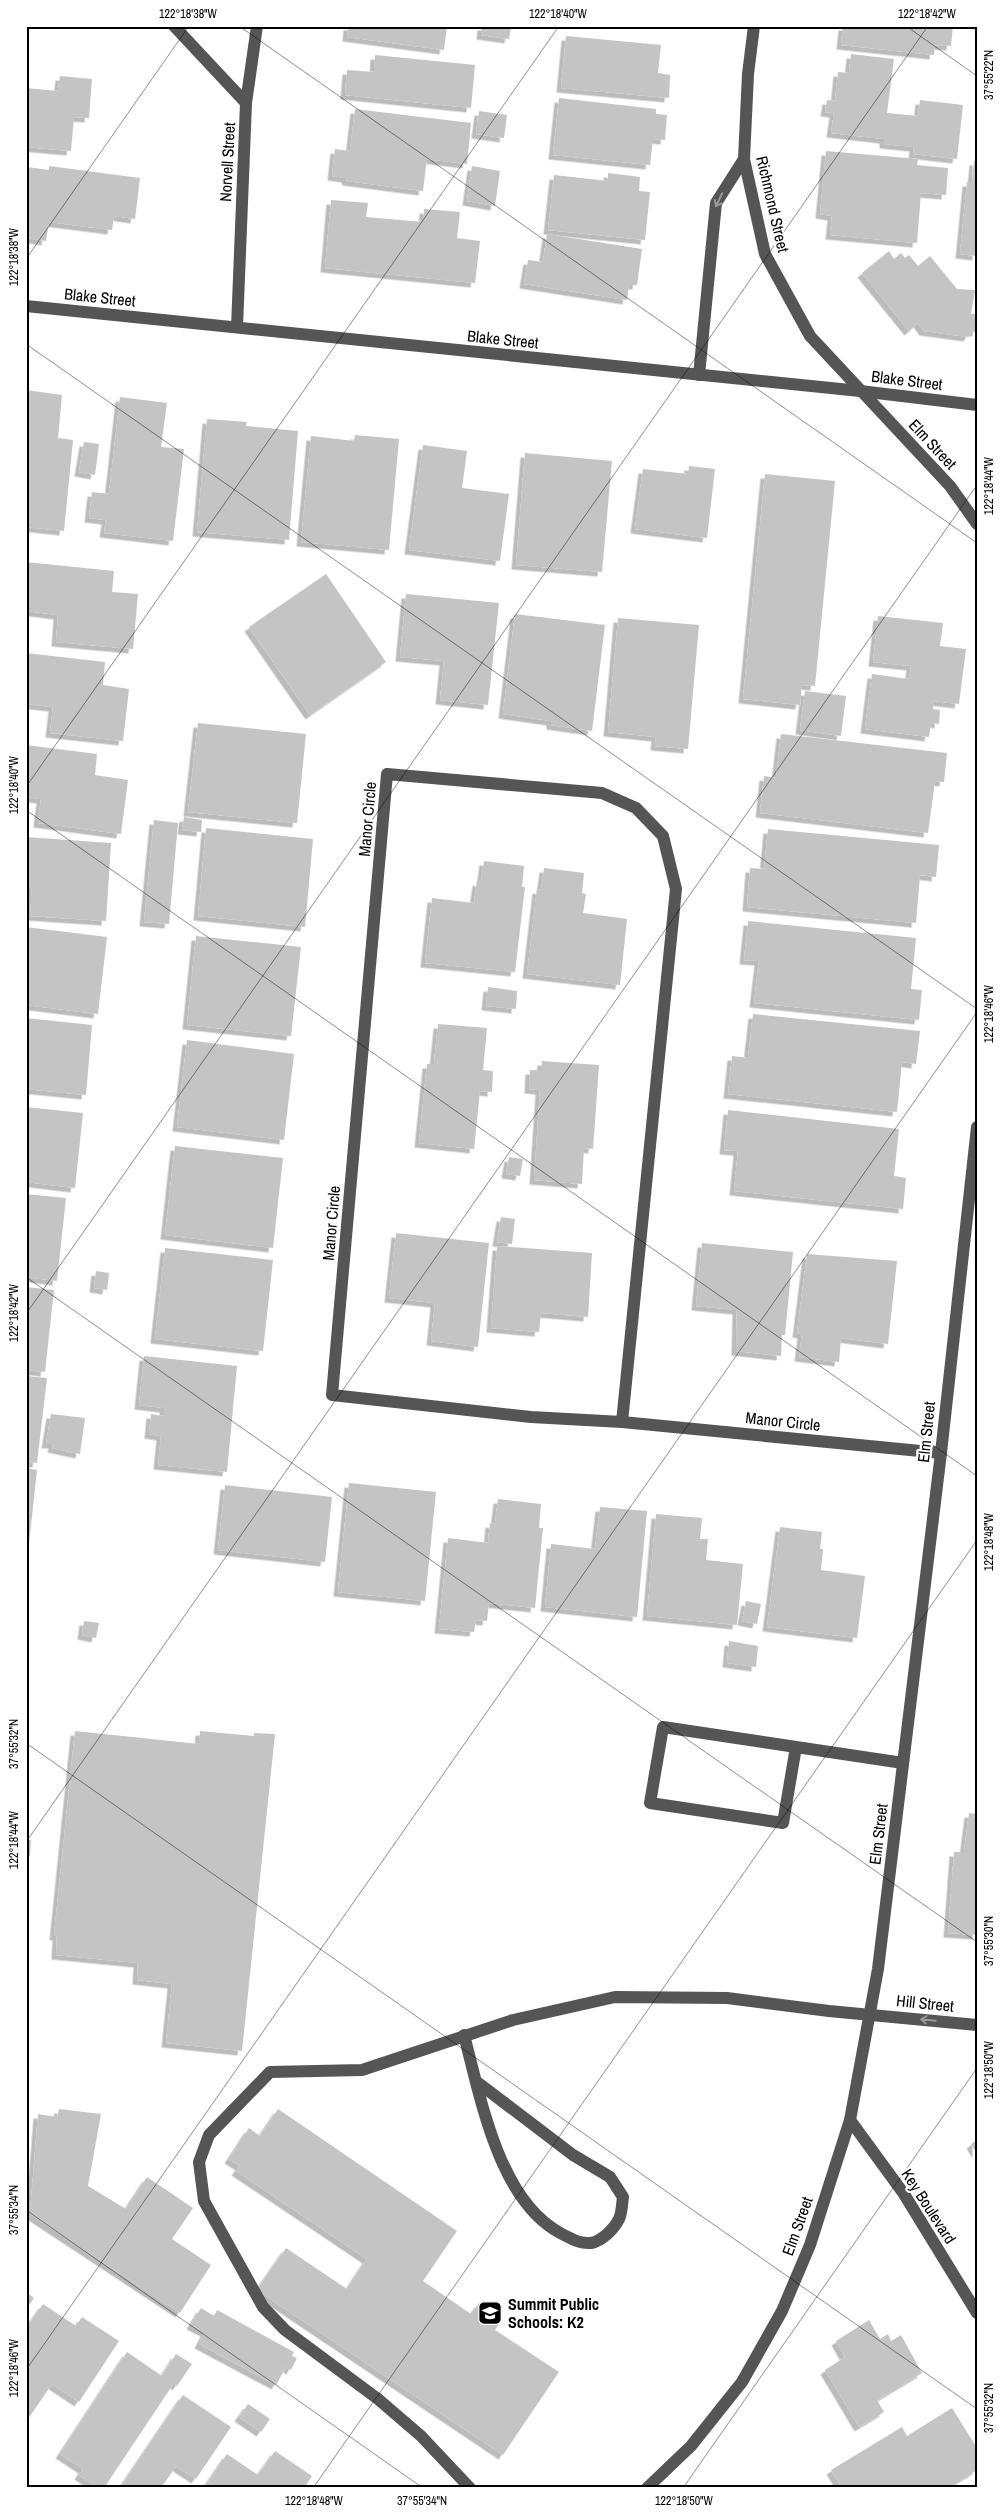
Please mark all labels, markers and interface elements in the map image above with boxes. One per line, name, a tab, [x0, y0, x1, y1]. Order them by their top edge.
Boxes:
text: 122°18'38"W	[159, 6, 218, 22]
text: 122°18'40"W	[529, 6, 588, 22]
text: 122°18'42"W	[898, 6, 957, 22]
text: 37°55'22"N	[981, 50, 997, 100]
street label: Norvell Street	[214, 121, 240, 202]
street label: Richmond Street	[751, 154, 795, 255]
one-way arrow	[714, 193, 724, 208]
text: 122°18'38"W	[6, 227, 22, 286]
street label: Blake Street	[63, 282, 137, 312]
street label: Blake Street	[466, 324, 540, 354]
street label: Blake Street	[870, 365, 944, 395]
street label: Elm Street	[904, 414, 962, 474]
text: 122°18'44"W	[981, 456, 997, 515]
text: 122°18'40"W	[6, 755, 22, 814]
street label: Manor Circle	[353, 781, 381, 857]
text: 122°18'46"W	[981, 984, 997, 1043]
street label: Manor Circle	[317, 1185, 345, 1261]
text: 122°18'42"W	[6, 1283, 22, 1342]
street label: Elm Street	[912, 1400, 940, 1464]
street label: Manor Circle	[745, 1406, 821, 1436]
text: 122°18'48"W	[981, 1512, 997, 1571]
text: 37°55'32"N	[6, 1719, 22, 1769]
street label: Elm Street	[863, 1802, 893, 1866]
text: 122°18'44"W	[6, 1810, 22, 1869]
text: 37°55'30"N	[981, 1916, 997, 1966]
street label: Hill Street	[895, 1989, 955, 2017]
one-way arrow	[921, 2015, 937, 2024]
text: 122°18'50"W	[981, 2040, 997, 2099]
street label: Key Boulevard	[897, 2164, 961, 2248]
text: 37°55'34"N	[6, 2185, 22, 2235]
street label: Elm Street	[776, 2193, 818, 2259]
place label: Summit Public Schools: K2	[508, 2293, 599, 2333]
school or university icon: Summit Public Schools: K2	[477, 2300, 503, 2326]
text: 122°18'46"W	[6, 2338, 22, 2397]
text: 37°55'32"N	[981, 2383, 997, 2433]
text: 122°18'48"W	[285, 2493, 344, 2509]
text: 37°55'34"N	[397, 2493, 447, 2509]
text: 122°18'50"W	[655, 2493, 714, 2509]

